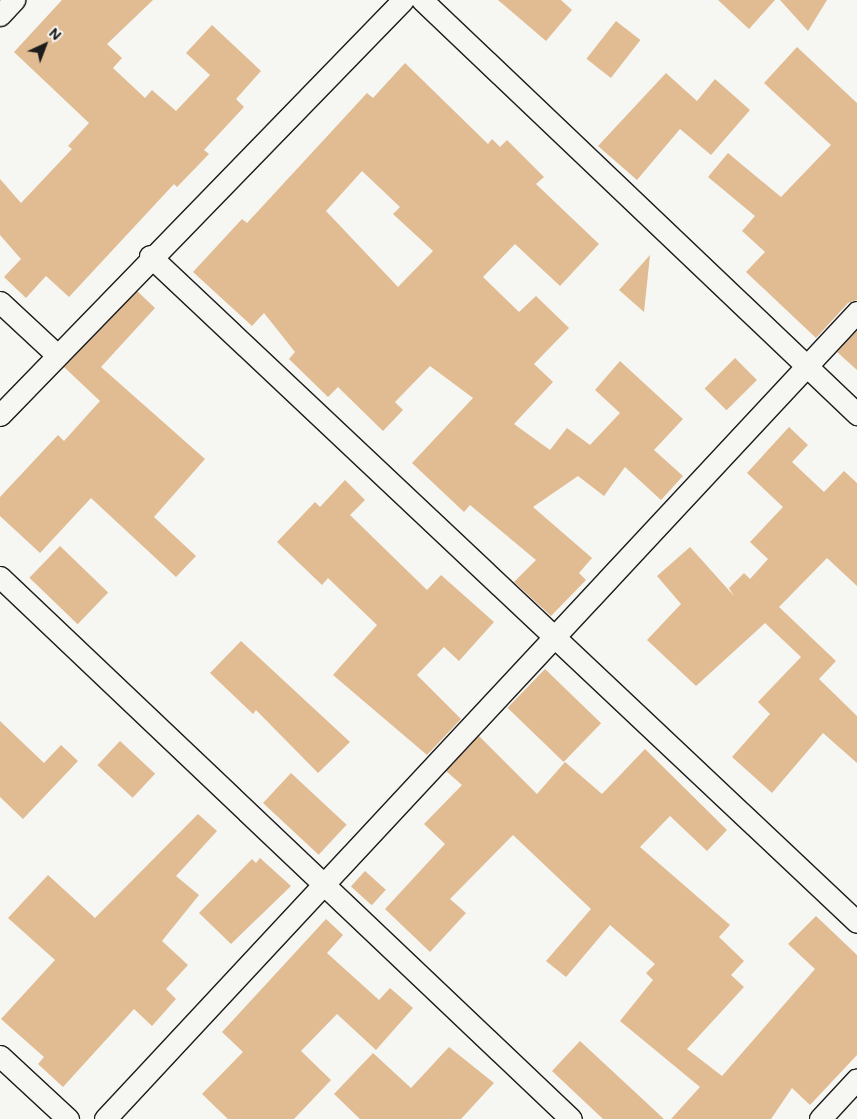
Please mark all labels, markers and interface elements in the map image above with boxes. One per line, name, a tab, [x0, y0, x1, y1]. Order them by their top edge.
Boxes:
north arrow	[20, 20, 70, 70]
text: N	[45, 23, 66, 44]

